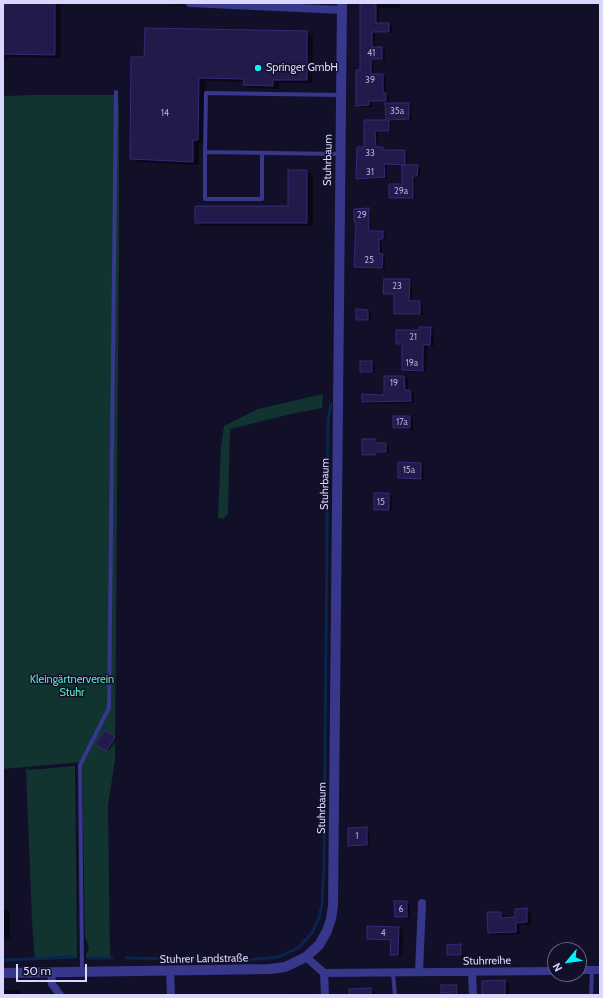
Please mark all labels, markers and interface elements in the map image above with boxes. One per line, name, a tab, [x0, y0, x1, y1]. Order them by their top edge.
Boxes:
house number: 41	[367, 48, 375, 58]
place label: Springer GmbH	[266, 61, 338, 75]
marker: Springer GmbH	[253, 63, 263, 73]
house number: 39	[365, 75, 375, 85]
house number: 35a	[390, 106, 404, 116]
house number: 14	[161, 108, 169, 118]
street label: Stuhrbaum	[321, 134, 335, 186]
house number: 33	[365, 148, 375, 158]
house number: 31	[366, 167, 374, 177]
house number: 29a	[394, 186, 408, 196]
house number: 29	[357, 210, 367, 220]
house number: 25	[364, 255, 374, 265]
house number: 23	[392, 281, 402, 291]
house number: 21	[409, 332, 417, 342]
house number: 19a	[406, 358, 418, 368]
house number: 19	[390, 378, 398, 388]
house number: 17a	[396, 417, 408, 427]
street label: Stuhrbaum	[318, 458, 332, 510]
house number: 15a	[403, 465, 415, 475]
house number: 15	[377, 497, 385, 507]
park label: Kleingärtnerverein Stuhr	[30, 673, 114, 699]
street label: Stuhrbaum	[315, 782, 329, 834]
house number: 1	[356, 831, 358, 841]
house number: 6	[398, 904, 404, 914]
house number: 4	[380, 928, 386, 938]
north arrow	[547, 942, 587, 982]
street label: Stuhrer Landstraße	[160, 952, 248, 966]
street label: Stuhrreihe	[463, 954, 511, 968]
scale bar	[18, 956, 89, 982]
text: N	[549, 961, 565, 974]
text: 50 m	[23, 963, 51, 978]

